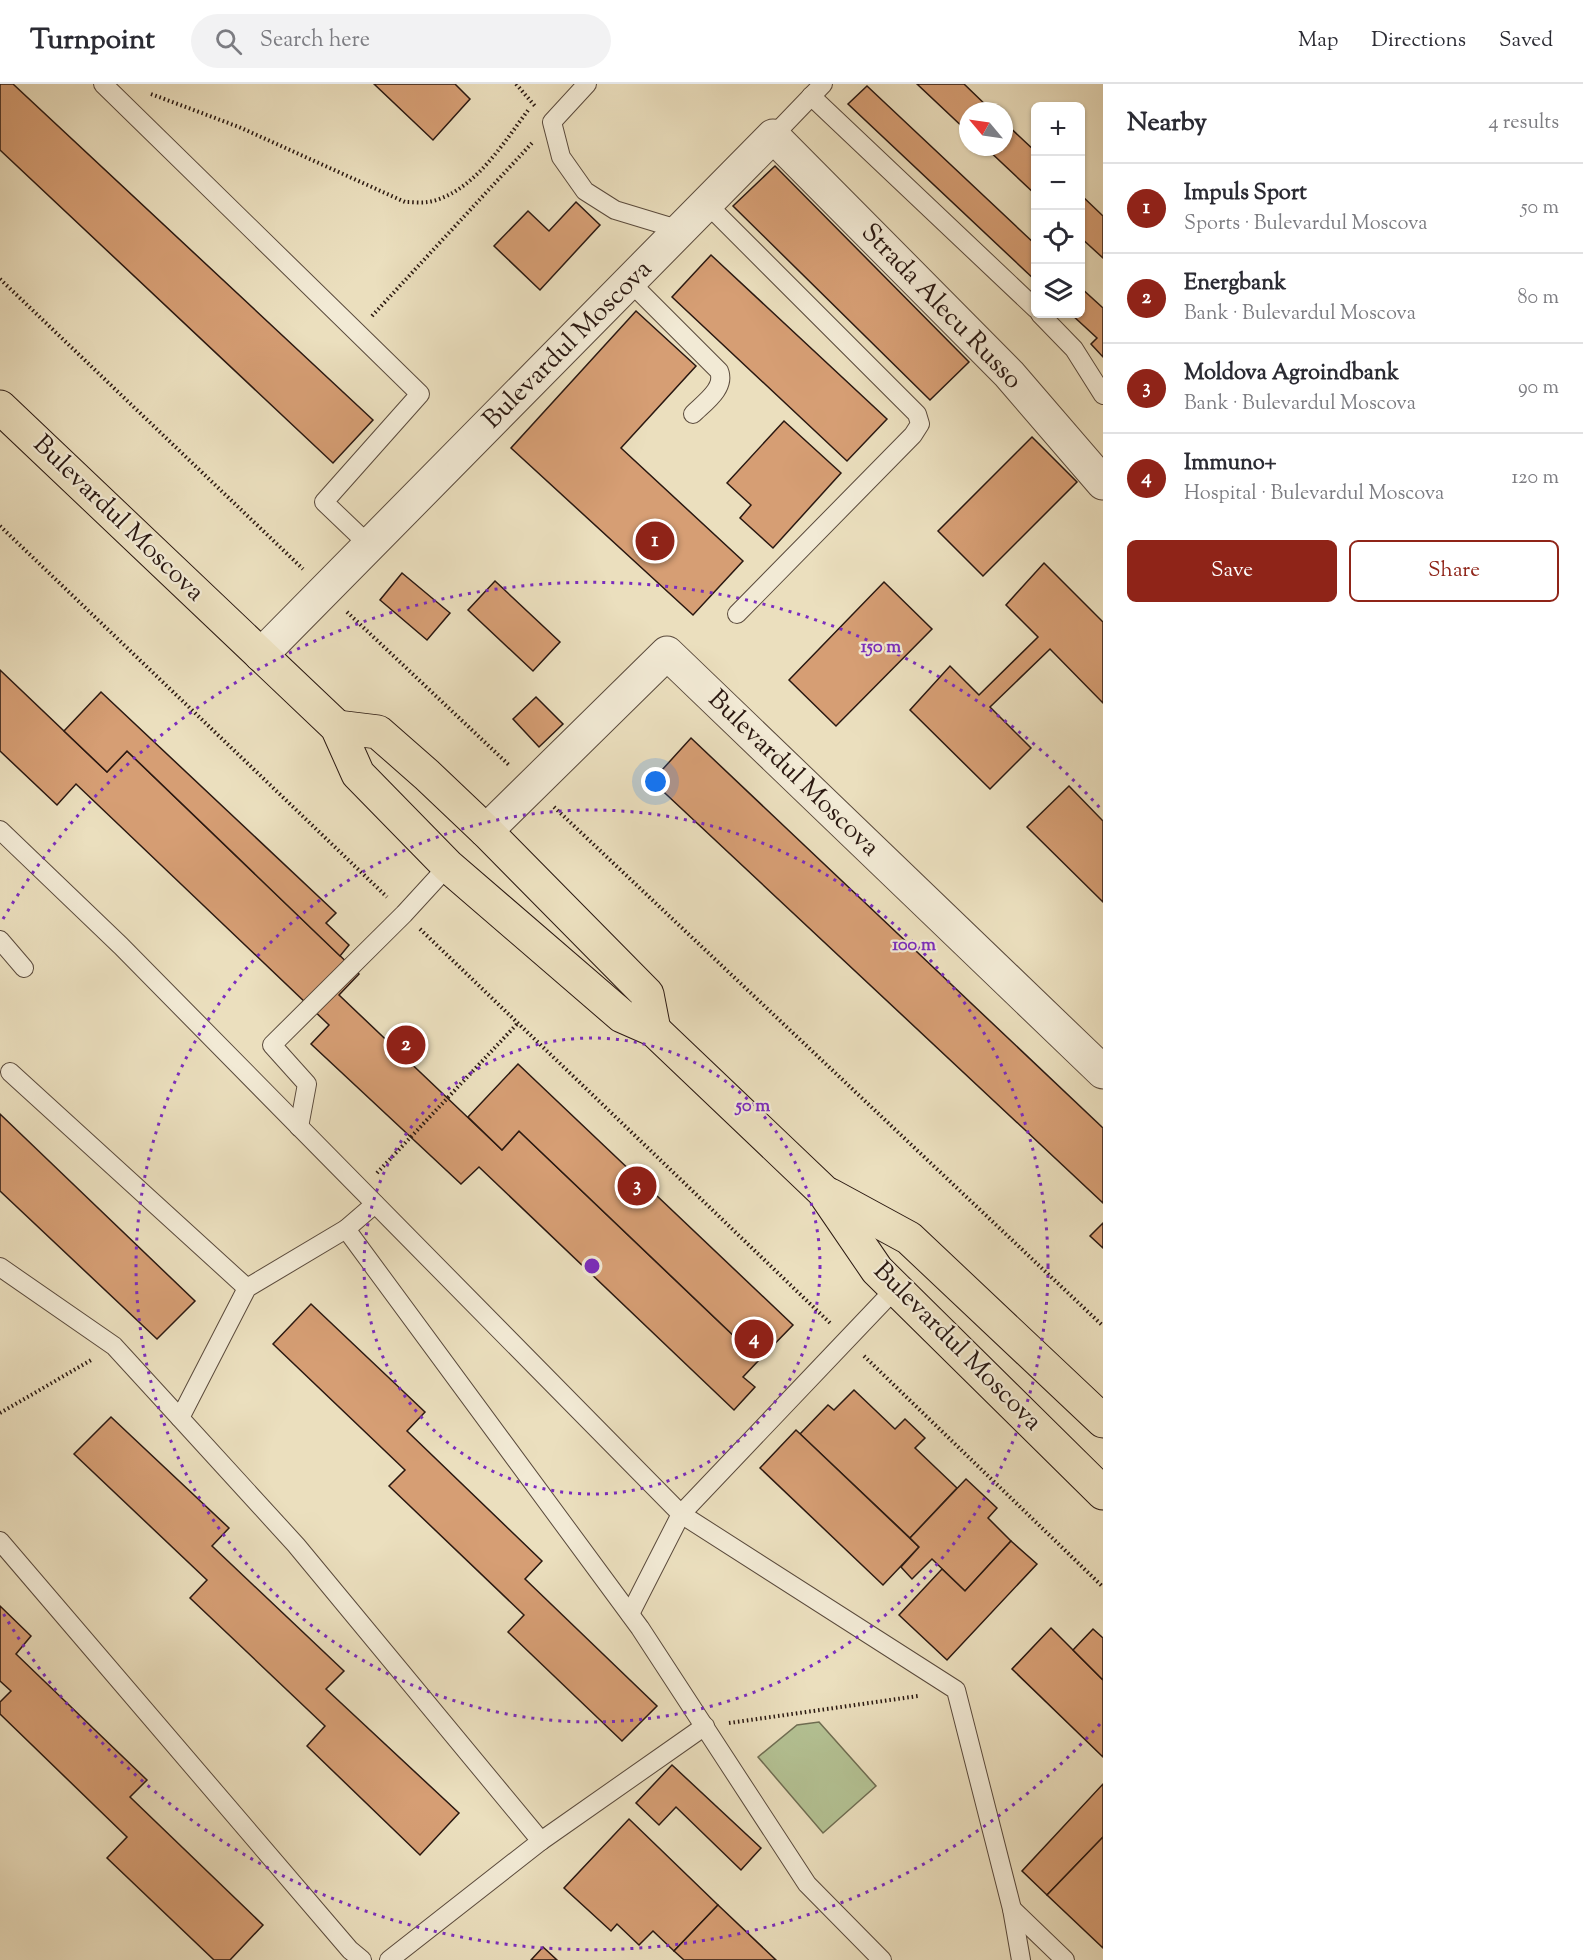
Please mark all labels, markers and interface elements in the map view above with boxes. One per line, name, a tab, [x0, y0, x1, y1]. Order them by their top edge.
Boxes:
search box	[191, 14, 611, 68]
text: Turnpoint	[30, 21, 155, 61]
icon: search	[212, 25, 245, 58]
text: Search here	[260, 25, 370, 57]
text: Map	[1298, 26, 1338, 56]
text: Directions	[1371, 26, 1466, 56]
text: Saved	[1499, 26, 1553, 56]
north arrow	[959, 102, 1013, 156]
map controls	[1031, 102, 1085, 318]
button: +	[1031, 102, 1085, 156]
text: Nearby	[1127, 105, 1207, 142]
text: 4 results	[1488, 109, 1559, 138]
button: −	[1031, 156, 1085, 210]
text: Impuls Sport	[1184, 178, 1307, 210]
text: 1	[1143, 194, 1150, 223]
text: 50 m	[1521, 194, 1559, 223]
button: locate	[1031, 210, 1085, 264]
text: Sports · Bulevardul Moscova	[1184, 210, 1428, 239]
street label: Strada Alecu Russo	[852, 216, 1030, 398]
street label: Bulevardul Moscova	[475, 252, 661, 438]
button: layers	[1031, 264, 1085, 318]
text: Energbank	[1184, 268, 1286, 300]
text: 2	[1142, 284, 1151, 313]
text: 80 m	[1518, 284, 1559, 313]
text: Bank · Bulevardul Moscova	[1184, 300, 1416, 329]
text: Moldova Agroindbank	[1184, 358, 1399, 390]
text: 3	[1142, 374, 1151, 403]
text: 90 m	[1518, 374, 1559, 403]
text: Bank · Bulevardul Moscova	[1184, 390, 1416, 419]
street label: Bulevardul Moscova	[24, 427, 212, 611]
text: Immuno+	[1184, 448, 1276, 480]
text: 4	[1141, 464, 1152, 493]
text: 120 m	[1511, 464, 1559, 493]
text: Hospital · Bulevardul Moscova	[1184, 480, 1444, 509]
pin: 1	[636, 518, 674, 564]
button: Save	[1127, 540, 1337, 602]
button: Share	[1349, 540, 1559, 602]
text: 150 m	[861, 635, 901, 661]
street label: Bulevardul Moscova	[699, 682, 887, 866]
your location	[641, 767, 670, 796]
text: 100 m	[892, 933, 936, 959]
pin: 2	[386, 1022, 426, 1068]
text: 50 m	[734, 1094, 770, 1120]
pin: 3	[618, 1164, 656, 1208]
street label: Bulevardul Moscova	[864, 1254, 1050, 1440]
centre of rings	[582, 1256, 602, 1276]
pin: 4	[734, 1316, 774, 1362]

